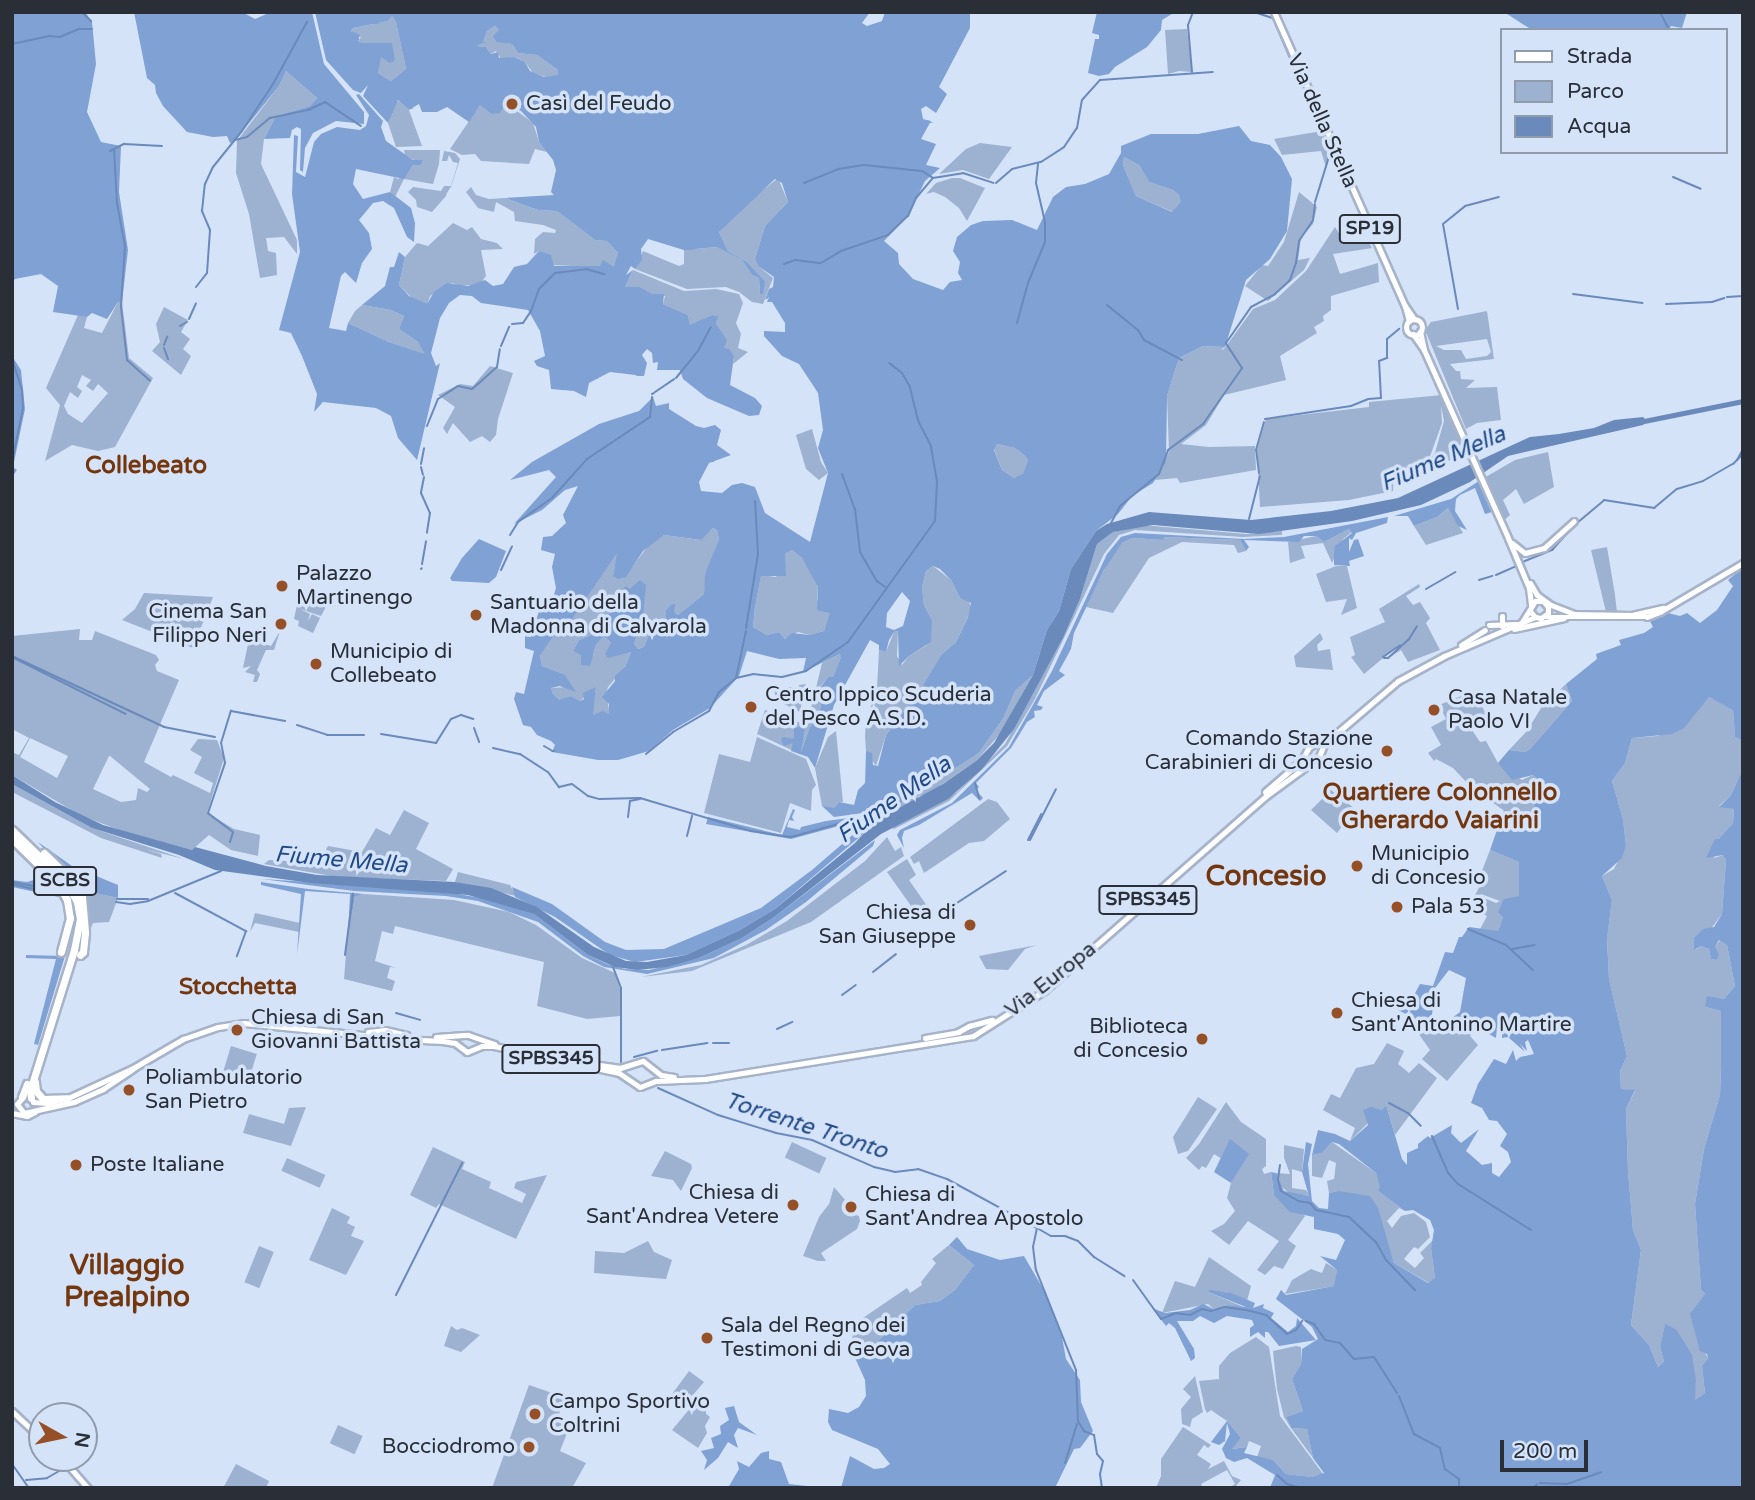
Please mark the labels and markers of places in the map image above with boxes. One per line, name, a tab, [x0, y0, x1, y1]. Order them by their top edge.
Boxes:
place label: Casì del Feudo	[526, 91, 672, 117]
marker: Casì del Feudo	[504, 96, 520, 112]
place label: Palazzo Martinengo	[296, 561, 413, 611]
marker: Palazzo Martinengo	[274, 578, 290, 594]
place label: Santuario della Madonna di Calvarola	[490, 590, 707, 640]
place label: Cinema San Filippo Neri	[148, 599, 267, 649]
marker: Santuario della Madonna di Calvarola	[468, 607, 484, 623]
marker: Cinema San Filippo Neri	[273, 616, 289, 632]
place label: Municipio di Collebeato	[330, 639, 452, 689]
marker: Municipio di Collebeato	[308, 656, 324, 672]
place label: Centro Ippico Scuderia del Pesco A.S.D.	[765, 682, 992, 732]
place label: Casa Natale Paolo VI	[1448, 685, 1567, 735]
marker: Centro Ippico Scuderia del Pesco A.S.D.	[743, 699, 759, 715]
marker: Casa Natale Paolo VI	[1426, 702, 1442, 718]
place label: Comando Stazione Carabinieri di Concesio	[1145, 726, 1373, 776]
marker: Comando Stazione Carabinieri di Concesio	[1379, 743, 1395, 759]
place label: Municipio di Concesio	[1371, 841, 1486, 891]
marker: Municipio di Concesio	[1349, 858, 1365, 874]
place label: Pala 53	[1411, 894, 1485, 920]
marker: Pala 53	[1389, 899, 1405, 915]
place label: Chiesa di San Giuseppe	[819, 900, 956, 950]
marker: Chiesa di San Giuseppe	[962, 917, 978, 933]
place label: Chiesa di Sant'Antonino Martire	[1351, 988, 1572, 1038]
place label: Chiesa di San Giovanni Battista	[251, 1005, 421, 1055]
marker: Chiesa di Sant'Antonino Martire	[1329, 1005, 1345, 1021]
place label: Biblioteca di Concesio	[1073, 1014, 1188, 1064]
marker: Chiesa di San Giovanni Battista	[229, 1022, 245, 1038]
marker: Biblioteca di Concesio	[1194, 1031, 1210, 1047]
place label: Poliambulatorio San Pietro	[145, 1065, 303, 1115]
marker: Poliambulatorio San Pietro	[119, 1080, 139, 1100]
place label: Poste Italiane	[90, 1152, 224, 1178]
marker: Poste Italiane	[68, 1157, 84, 1173]
place label: Chiesa di Sant'Andrea Vetere	[586, 1180, 779, 1230]
place label: Chiesa di Sant'Andrea Apostolo	[865, 1182, 1084, 1232]
marker: Chiesa di Sant'Andrea Vetere	[785, 1197, 801, 1213]
marker: Chiesa di Sant'Andrea Apostolo	[843, 1199, 859, 1215]
place label: Sala del Regno dei Testimoni di Geova	[721, 1313, 910, 1363]
marker: Sala del Regno dei Testimoni di Geova	[699, 1330, 715, 1346]
place label: Campo Sportivo Coltrini	[549, 1389, 710, 1439]
marker: Campo Sportivo Coltrini	[527, 1406, 543, 1422]
place label: Bocciodromo	[382, 1434, 515, 1460]
marker: Bocciodromo	[521, 1439, 537, 1455]

